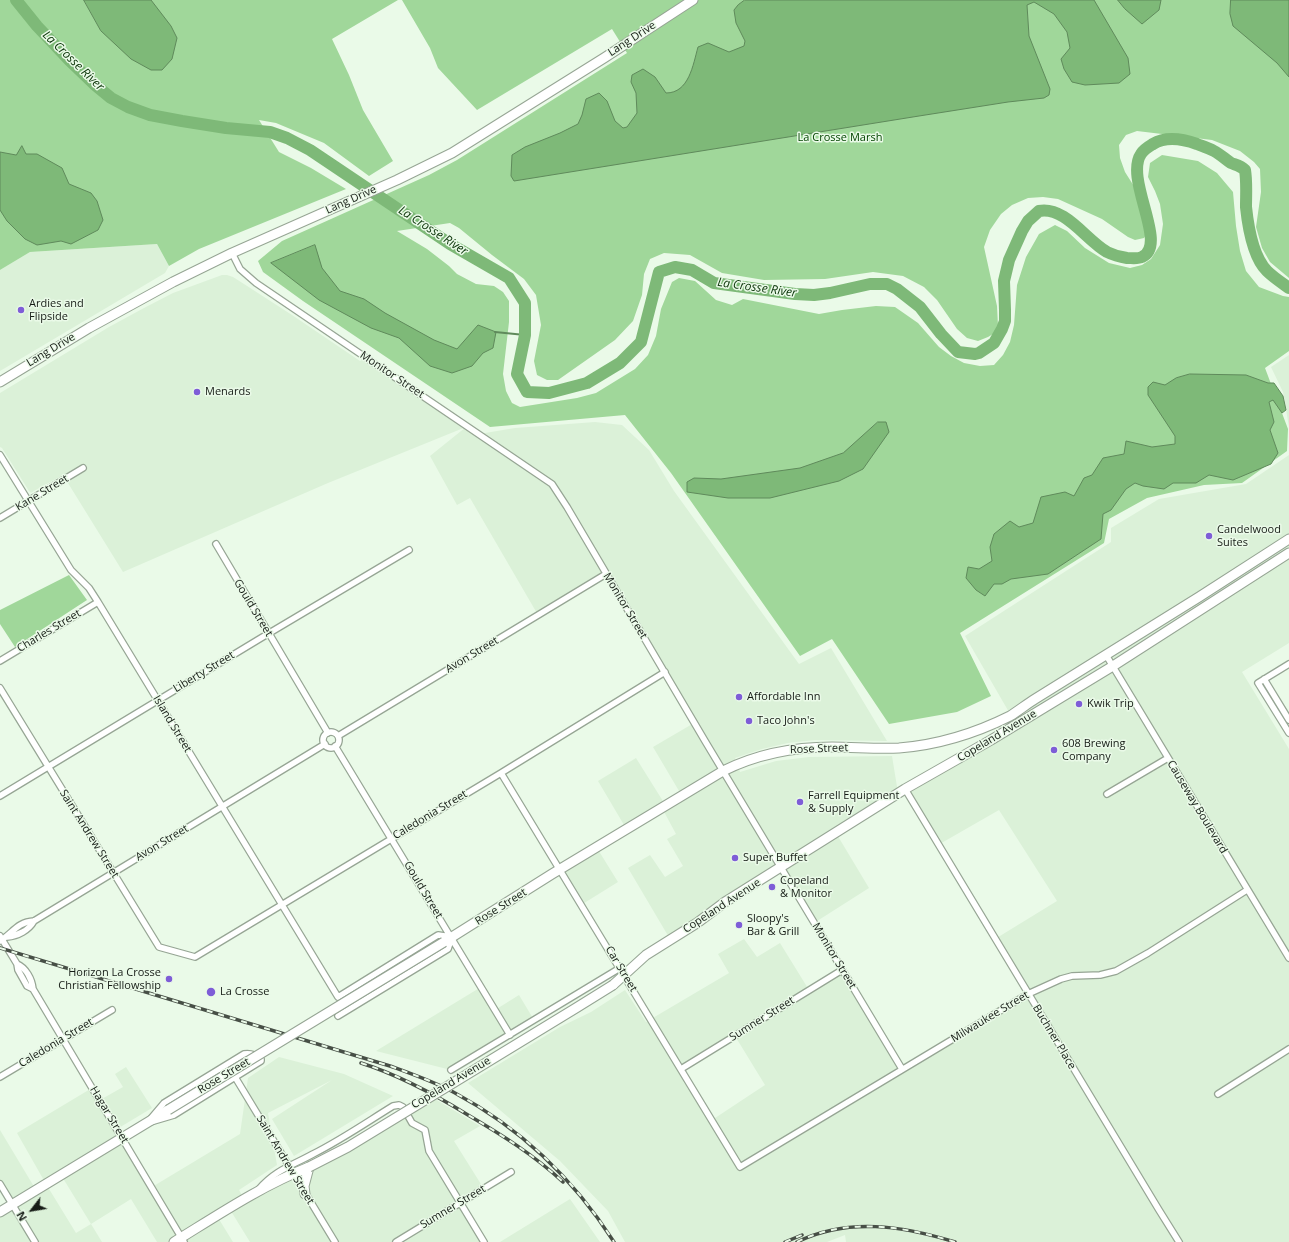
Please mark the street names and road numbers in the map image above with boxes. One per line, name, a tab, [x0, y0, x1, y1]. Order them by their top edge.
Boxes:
street label: Lang Drive	[606, 19, 658, 59]
street label: Lang Drive	[323, 183, 379, 217]
street label: Lang Drive	[24, 330, 78, 370]
street label: Monitor Street	[357, 349, 427, 401]
street label: Kane Street	[13, 472, 71, 514]
street label: Monitor Street	[600, 571, 650, 641]
street label: Gould Street	[231, 577, 275, 639]
street label: Charles Street	[15, 607, 83, 655]
street label: Avon Street	[443, 634, 501, 676]
street label: Liberty Street	[171, 649, 237, 695]
street label: Island Street	[150, 693, 194, 755]
street label: Copeland Avenue	[955, 707, 1039, 765]
street label: Rose Street	[790, 741, 848, 757]
street label: Causeway Boulevard	[1164, 758, 1230, 856]
street label: Saint Andrew Street	[56, 787, 122, 881]
street label: Caledonia Street	[390, 788, 470, 842]
street label: Avon Street	[133, 822, 191, 864]
street label: Gould Street	[401, 859, 445, 921]
street label: Copeland Avenue	[681, 876, 763, 936]
street label: Rose Street	[473, 886, 529, 928]
street label: Monitor Street	[809, 921, 859, 991]
street label: Car Street	[602, 944, 640, 994]
street label: Milwaukee Street	[949, 989, 1031, 1045]
street label: Sumner Street	[727, 994, 797, 1044]
street label: Buchner Place	[1030, 1002, 1078, 1072]
street label: Caledonia Street	[16, 1016, 96, 1070]
street label: Copeland Avenue	[409, 1054, 493, 1112]
street label: Rose Street	[196, 1055, 252, 1097]
street label: Hagar Street	[87, 1084, 131, 1146]
street label: Saint Andrew Street	[253, 1113, 317, 1207]
street label: Sumner Street	[418, 1182, 488, 1232]

